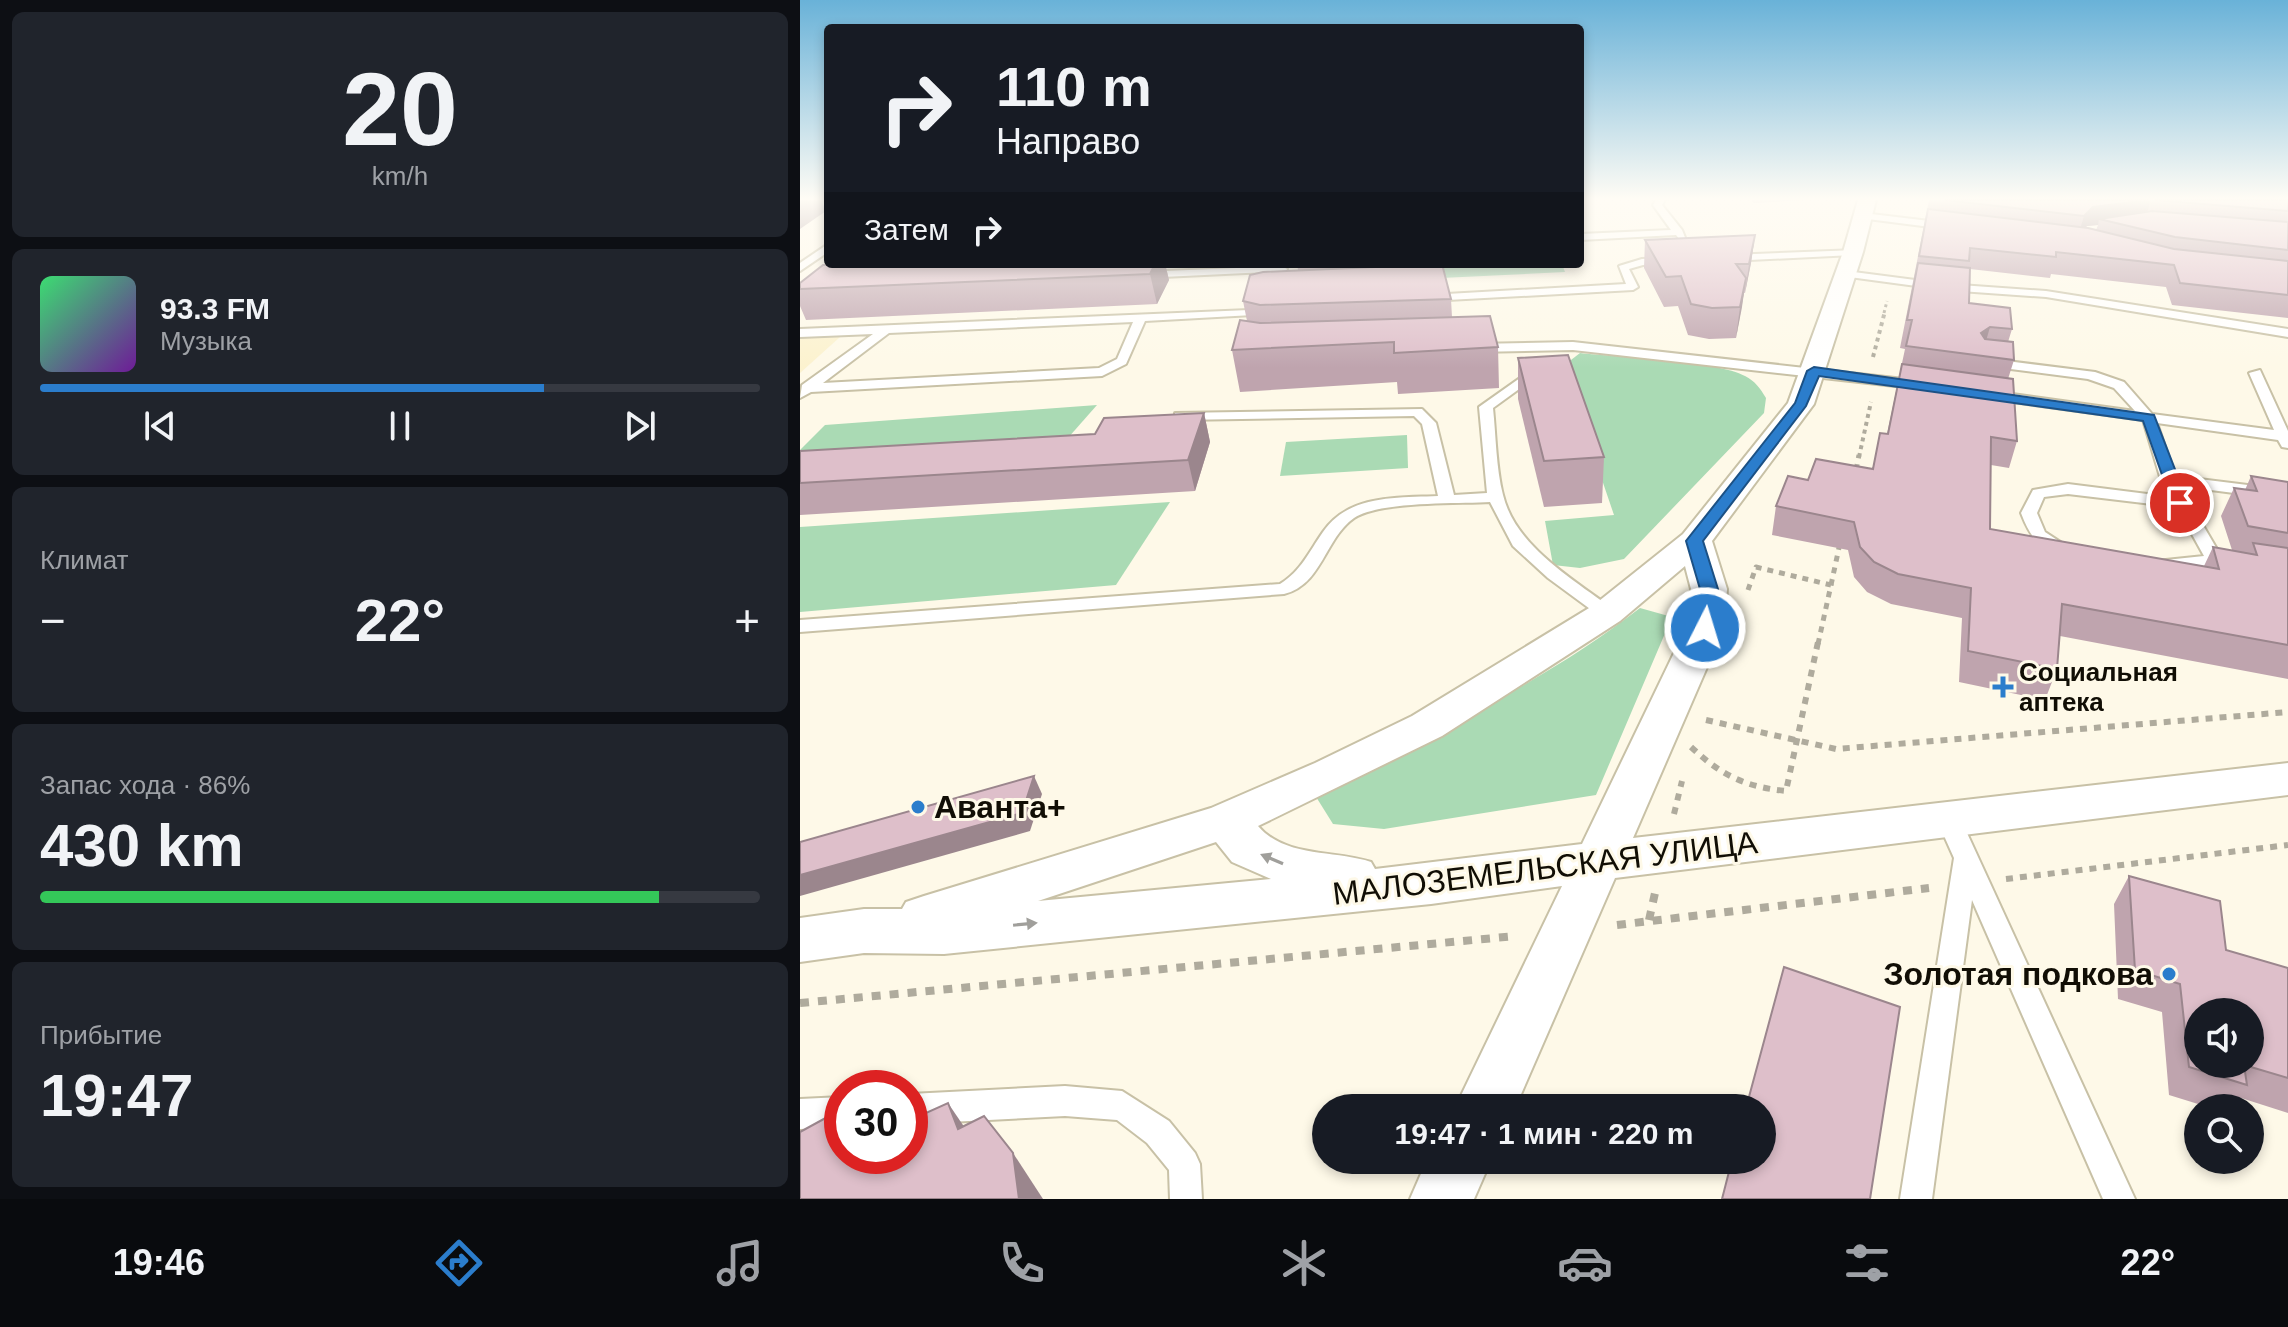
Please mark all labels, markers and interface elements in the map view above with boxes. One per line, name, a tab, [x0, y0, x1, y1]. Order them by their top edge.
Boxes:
text: 20	[342, 51, 458, 167]
text: 110 m	[996, 55, 1152, 118]
icon: right	[864, 56, 968, 160]
text: Направо	[996, 121, 1140, 162]
text: km/h	[372, 161, 428, 191]
icon: right	[965, 208, 1009, 252]
text: Затем	[864, 213, 949, 246]
text: 93.3 FM	[160, 292, 270, 325]
text: Музыка	[160, 326, 252, 356]
icon: previous	[138, 404, 182, 448]
icon: pause	[378, 404, 422, 448]
icon: next	[618, 404, 662, 448]
pin	[2146, 469, 2214, 537]
icon: arrive	[2158, 481, 2202, 525]
text: Климат	[40, 545, 129, 575]
position arrow	[1663, 586, 1747, 670]
text: 22°	[355, 587, 445, 654]
text: −	[40, 596, 66, 645]
text: +	[734, 596, 760, 645]
place label: Социальная аптека	[2019, 657, 2178, 717]
marker: Социальная аптека	[1994, 678, 2012, 696]
text: Запас хода · 86%	[40, 770, 250, 800]
place label: Аванта+	[934, 789, 1066, 825]
marker: Аванта+	[909, 798, 927, 816]
text: 430 km	[40, 812, 244, 879]
street label: МАЛОЗЕМЕЛЬСКАЯ УЛИЦА	[1330, 824, 1760, 912]
one-way arrow	[1260, 852, 1284, 865]
one-way arrow	[1013, 917, 1038, 930]
place label: Золотая подкова	[1884, 956, 2153, 992]
marker: Золотая подкова	[2160, 965, 2178, 983]
map controls	[2184, 998, 2264, 1174]
button: sound	[2184, 998, 2264, 1078]
text: Прибытие	[40, 1020, 162, 1050]
text: 19:47	[40, 1062, 193, 1129]
speed limit sign: 30	[824, 1070, 928, 1174]
button: search	[2184, 1094, 2264, 1174]
text: 19:47 · 1 мин · 220 m	[1395, 1117, 1693, 1150]
icon: directions	[431, 1235, 487, 1291]
icon: music	[712, 1235, 768, 1291]
icon: phone	[994, 1235, 1050, 1291]
icon: climate	[1276, 1235, 1332, 1291]
icon: car	[1557, 1235, 1613, 1291]
icon: filters	[1839, 1235, 1895, 1291]
text: 19:46	[113, 1242, 205, 1283]
text: 22°	[2121, 1242, 2175, 1283]

